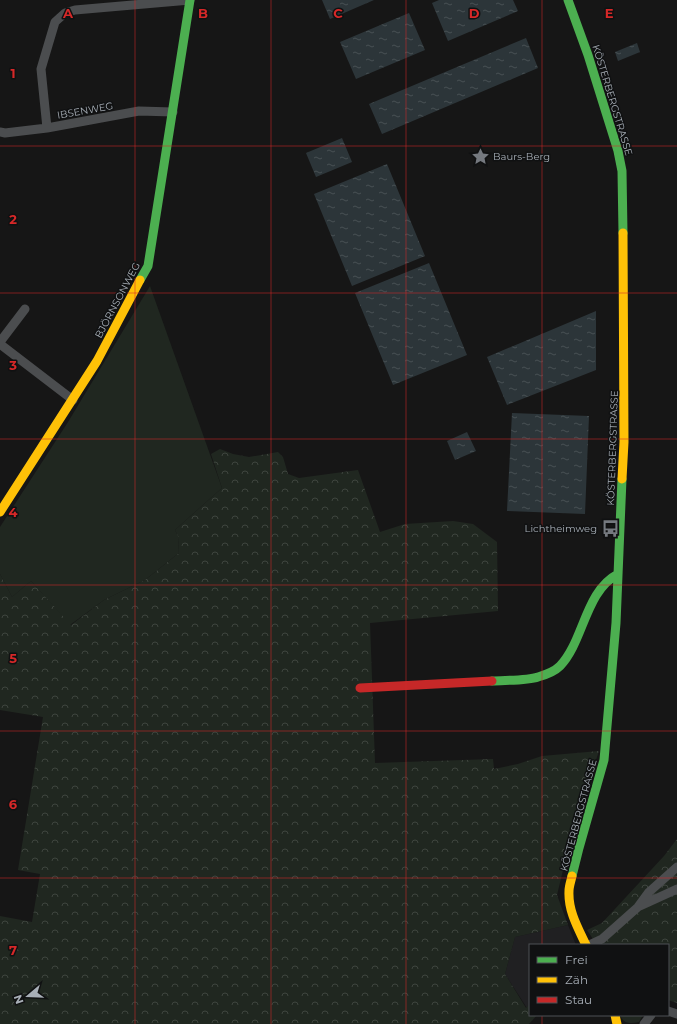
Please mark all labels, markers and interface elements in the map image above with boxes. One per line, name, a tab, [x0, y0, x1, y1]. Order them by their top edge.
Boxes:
text: A	[62, 5, 74, 21]
text: B	[198, 5, 208, 21]
text: C	[333, 5, 343, 21]
text: D	[469, 5, 480, 21]
text: E	[605, 5, 614, 21]
street label: KÖSTERBERGSTRASSE	[589, 43, 636, 157]
text: 1	[10, 65, 16, 81]
street label: IBSENWEG	[56, 99, 114, 122]
place icon: Baurs-Berg	[470, 146, 490, 166]
place label: Baurs-Berg	[493, 150, 550, 163]
text: 2	[9, 211, 17, 227]
street label: BJÖRNSONWEG	[92, 260, 143, 340]
text: 3	[8, 357, 17, 373]
street label: KÖSTERBERGSTRASSE	[604, 390, 621, 506]
text: 4	[9, 504, 18, 520]
bus stop icon: Lichtheimweg	[600, 518, 620, 538]
place label: Lichtheimweg	[525, 522, 597, 535]
text: 5	[9, 650, 17, 666]
street label: KÖSTERBERGSTRASSE	[557, 758, 600, 872]
text: 6	[9, 796, 18, 812]
text: 7	[9, 942, 17, 958]
legend	[529, 944, 669, 1016]
text: Frei	[565, 952, 588, 967]
text: Zäh	[565, 972, 588, 987]
north arrow	[8, 976, 48, 1016]
text: Stau	[565, 992, 592, 1007]
text: N	[10, 993, 27, 1006]

